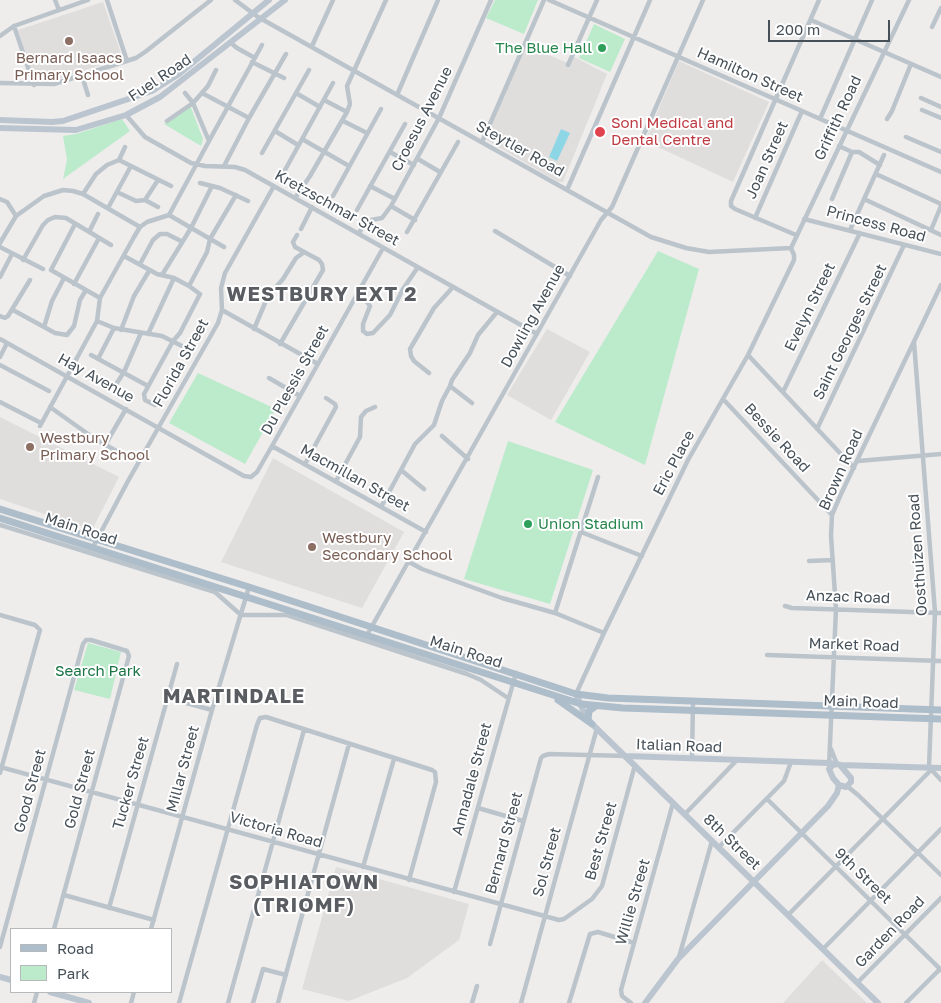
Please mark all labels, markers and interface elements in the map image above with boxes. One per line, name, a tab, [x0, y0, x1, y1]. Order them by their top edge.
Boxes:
scale bar	[771, 10, 894, 42]
text: 200 m	[776, 20, 820, 38]
marker: Bernard Isaacs Primary School	[63, 35, 75, 47]
place label: The Blue Hall	[495, 39, 592, 57]
marker: The Blue Hall	[596, 42, 608, 54]
street label: Hamilton Street	[694, 44, 806, 106]
place label: Bernard Isaacs Primary School	[14, 49, 124, 84]
street label: Fuel Road	[125, 50, 195, 106]
street label: Croesus Avenue	[388, 64, 456, 174]
street label: Griffith Road	[811, 73, 865, 163]
place label: Soni Medical and Dental Centre	[611, 114, 734, 149]
street label: Steytler Road	[473, 117, 567, 181]
street label: Joan Street	[742, 118, 792, 202]
marker: Soni Medical and Dental Centre	[593, 125, 607, 139]
street label: Kretzschmar Street	[272, 166, 402, 250]
street label: Princess Road	[824, 202, 928, 246]
street label: Evelyn Street	[781, 260, 839, 354]
street label: Dowling Avenue	[497, 261, 569, 371]
street label: Saint Georges Street	[809, 261, 891, 403]
district label: WESTBURY EXT 2	[225, 283, 419, 307]
street label: Florida Street	[149, 316, 213, 410]
street label: Du Plessis Street	[257, 322, 333, 438]
street label: Hay Avenue	[55, 350, 137, 406]
street label: Bessie Road	[740, 400, 814, 476]
street label: Eric Place	[649, 427, 699, 499]
street label: Brown Road	[815, 427, 867, 513]
place label: Westbury Primary School	[40, 429, 150, 464]
street label: Macmillan Street	[297, 440, 413, 516]
marker: Westbury Primary School	[24, 441, 36, 453]
street label: Oosthuizen Road	[905, 493, 931, 617]
street label: Main Road	[42, 509, 120, 549]
place label: Union Stadium	[538, 515, 644, 533]
marker: Union Stadium	[522, 518, 534, 530]
place label: Westbury Secondary School	[322, 529, 453, 564]
marker: Westbury Secondary School	[306, 541, 318, 553]
street label: Anzac Road	[806, 587, 890, 607]
street label: Main Road	[427, 632, 505, 672]
street label: Market Road	[808, 634, 900, 656]
park label: Search Park	[55, 662, 141, 680]
district label: MARTINDALE	[161, 685, 307, 709]
street label: Main Road	[823, 692, 899, 712]
street label: Annadale Street	[448, 721, 496, 837]
street label: Millar Street	[163, 724, 203, 814]
street label: Tucker Street	[109, 734, 153, 832]
street label: Italian Road	[636, 736, 722, 756]
street label: Good Street	[10, 747, 50, 835]
street label: Gold Street	[61, 747, 99, 831]
street label: Bernard Street	[482, 790, 526, 896]
street label: Best Street	[581, 800, 621, 882]
street label: Victoria Road	[227, 808, 325, 852]
street label: 8th Street	[700, 810, 764, 874]
street label: Sol Street	[529, 825, 565, 899]
street label: 9th Street	[831, 844, 895, 908]
street label: Willie Street	[612, 857, 654, 947]
district label: SOPHIATOWN (TRIOMF)	[228, 871, 380, 918]
street label: Garden Road	[851, 893, 929, 971]
legend	[10, 928, 172, 993]
text: Road	[57, 939, 94, 957]
text: Park	[57, 964, 89, 982]

